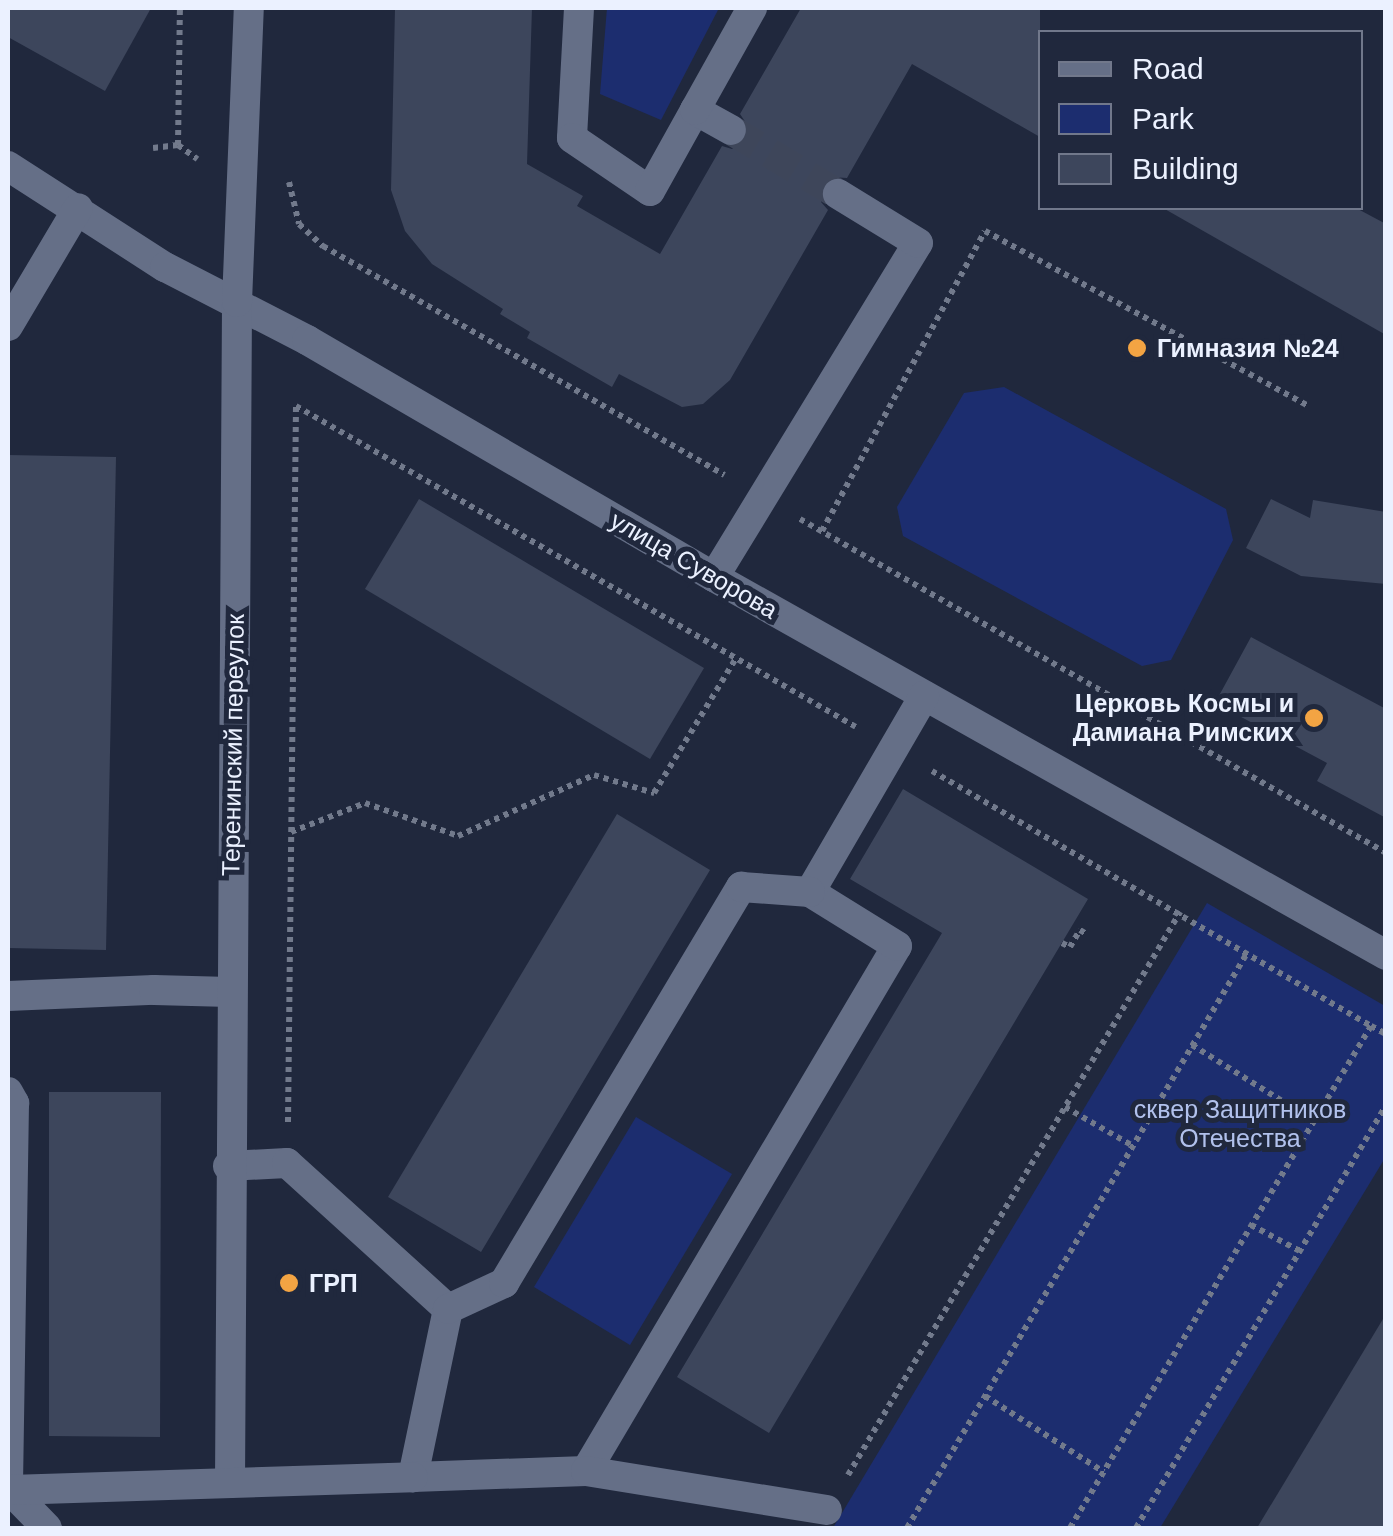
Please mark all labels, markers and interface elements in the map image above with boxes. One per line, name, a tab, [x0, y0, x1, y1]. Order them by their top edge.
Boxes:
legend	[1038, 30, 1363, 210]
text: Road	[1132, 52, 1204, 85]
text: Park	[1132, 102, 1194, 135]
text: Building	[1132, 152, 1239, 185]
place label: Гимназия №24	[1157, 333, 1339, 363]
marker: Гимназия №24	[1126, 337, 1148, 359]
street label: улица Суворова	[605, 505, 783, 625]
street label: Теренинский переулок	[216, 614, 250, 876]
place label: Церковь Космы и Дамиана Римских	[1073, 689, 1294, 748]
marker: Церковь Космы и Дамиана Римских	[1303, 707, 1325, 729]
park label: сквер Защитников Отечества	[1134, 1095, 1346, 1154]
place label: ГРП	[309, 1268, 358, 1298]
marker: ГРП	[278, 1272, 300, 1294]

